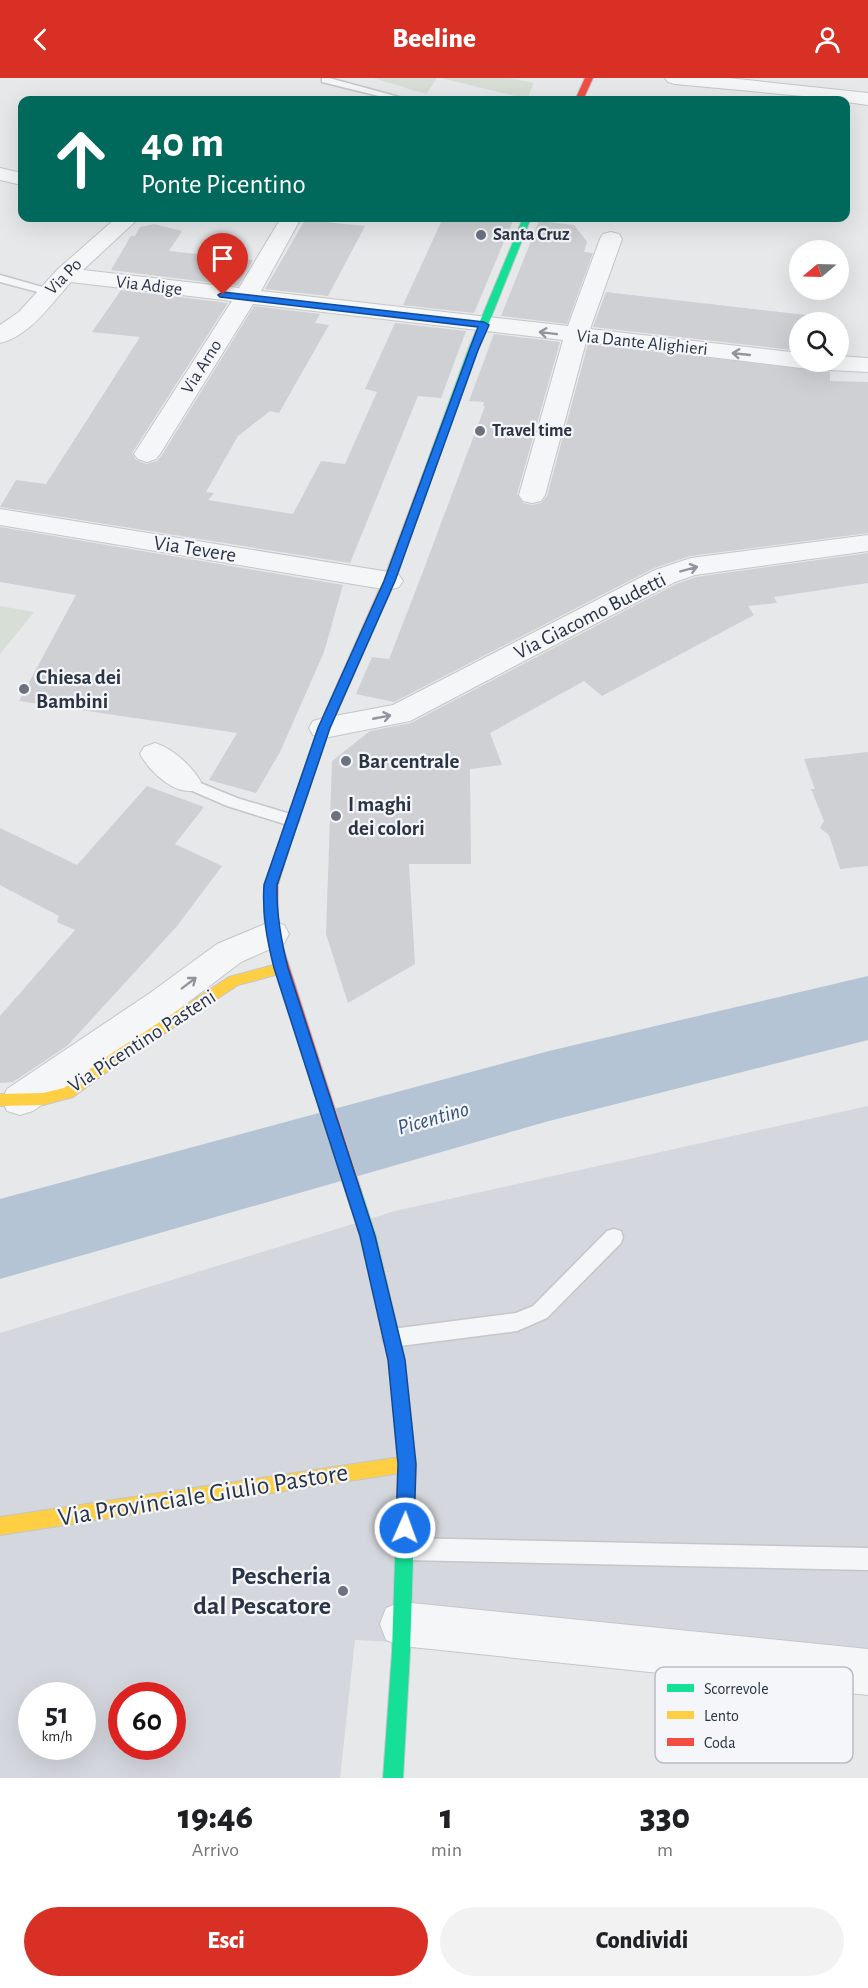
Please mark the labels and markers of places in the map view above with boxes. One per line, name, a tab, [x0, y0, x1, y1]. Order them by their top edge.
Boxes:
place label: Santa Cruz	[493, 226, 570, 244]
marker: Santa Cruz	[474, 228, 488, 242]
pin	[197, 233, 248, 295]
place label: Travel time	[492, 422, 572, 440]
marker: Travel time	[473, 424, 487, 438]
place label: Chiesa dei Bambini	[36, 667, 121, 712]
marker: Chiesa dei Bambini	[17, 682, 31, 696]
place label: Bar centrale	[358, 751, 460, 772]
marker: Bar centrale	[339, 754, 353, 768]
place label: I maghi dei colori	[348, 794, 425, 839]
marker: I maghi dei colori	[329, 809, 343, 823]
place label: Pescheria dal Pescatore	[193, 1563, 331, 1619]
marker: Pescheria dal Pescatore	[336, 1584, 350, 1598]

